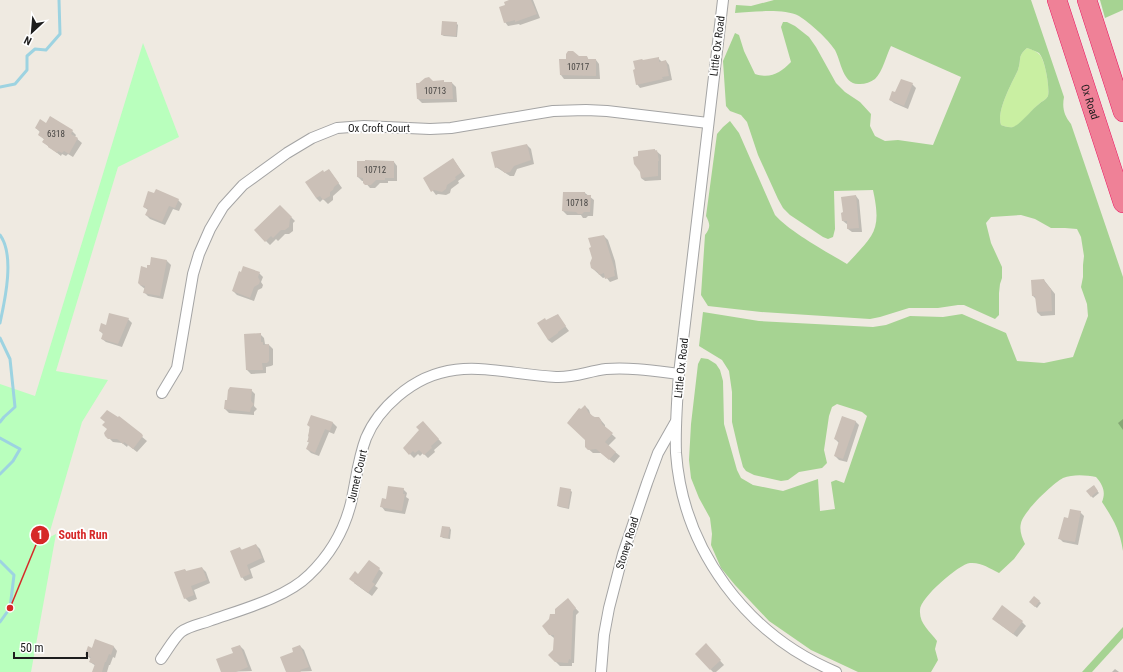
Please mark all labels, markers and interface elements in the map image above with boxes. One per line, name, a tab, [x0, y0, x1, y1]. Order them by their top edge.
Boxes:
north arrow	[12, 12, 52, 52]
street label: Little Ox Road	[707, 15, 728, 77]
text: N	[22, 33, 34, 48]
house number: 10717	[567, 62, 590, 72]
street label: Ox Road	[1078, 83, 1101, 121]
house number: 10713	[424, 86, 446, 96]
street label: Ox Croft Court	[348, 122, 410, 135]
house number: 6318	[47, 129, 65, 139]
house number: 10712	[364, 165, 387, 175]
house number: 10718	[566, 198, 588, 208]
street label: Little Ox Road	[672, 337, 691, 399]
street label: Jumet Court	[345, 448, 370, 504]
street label: Stoney Road	[613, 515, 642, 571]
callout: South Run	[30, 523, 115, 547]
text: 1	[37, 528, 43, 542]
text: South Run	[58, 528, 108, 542]
scale bar	[14, 634, 87, 660]
text: 50 m	[20, 641, 44, 655]

